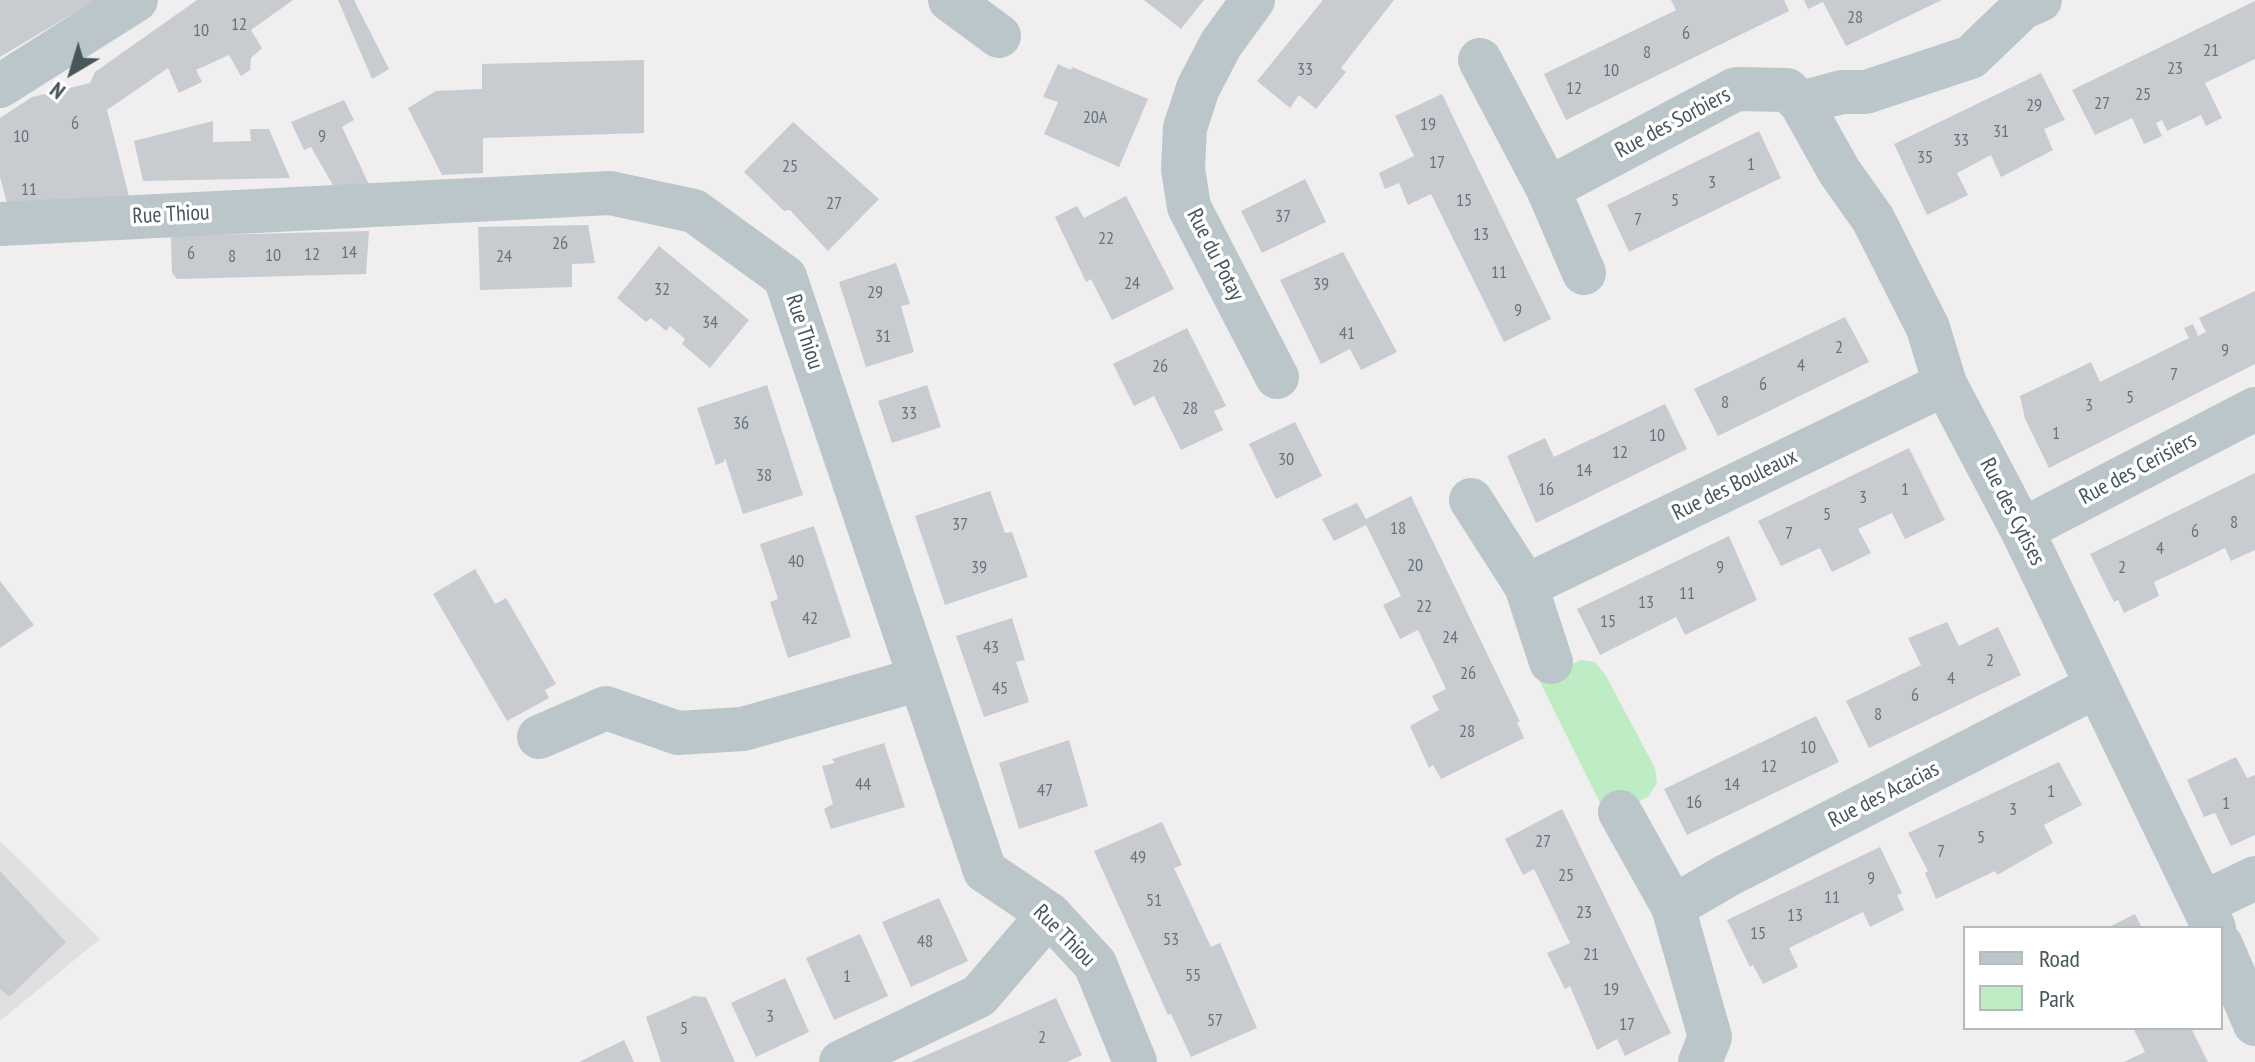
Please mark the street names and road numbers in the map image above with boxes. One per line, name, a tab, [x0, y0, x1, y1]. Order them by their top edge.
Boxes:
street label: Rue des Sorbiers	[1611, 82, 1735, 164]
street label: Rue Thiou	[132, 200, 210, 230]
street label: Rue du Potay	[1181, 205, 1249, 305]
street label: Rue Thiou	[780, 291, 828, 373]
street label: Rue des Cerisiers	[2075, 427, 2201, 511]
street label: Rue des Bouleaux	[1668, 443, 1802, 527]
street label: Rue des Cytises	[1974, 454, 2050, 570]
street label: Rue des Acacias	[1824, 756, 1944, 834]
street label: Rue Thiou	[1027, 899, 1101, 973]

